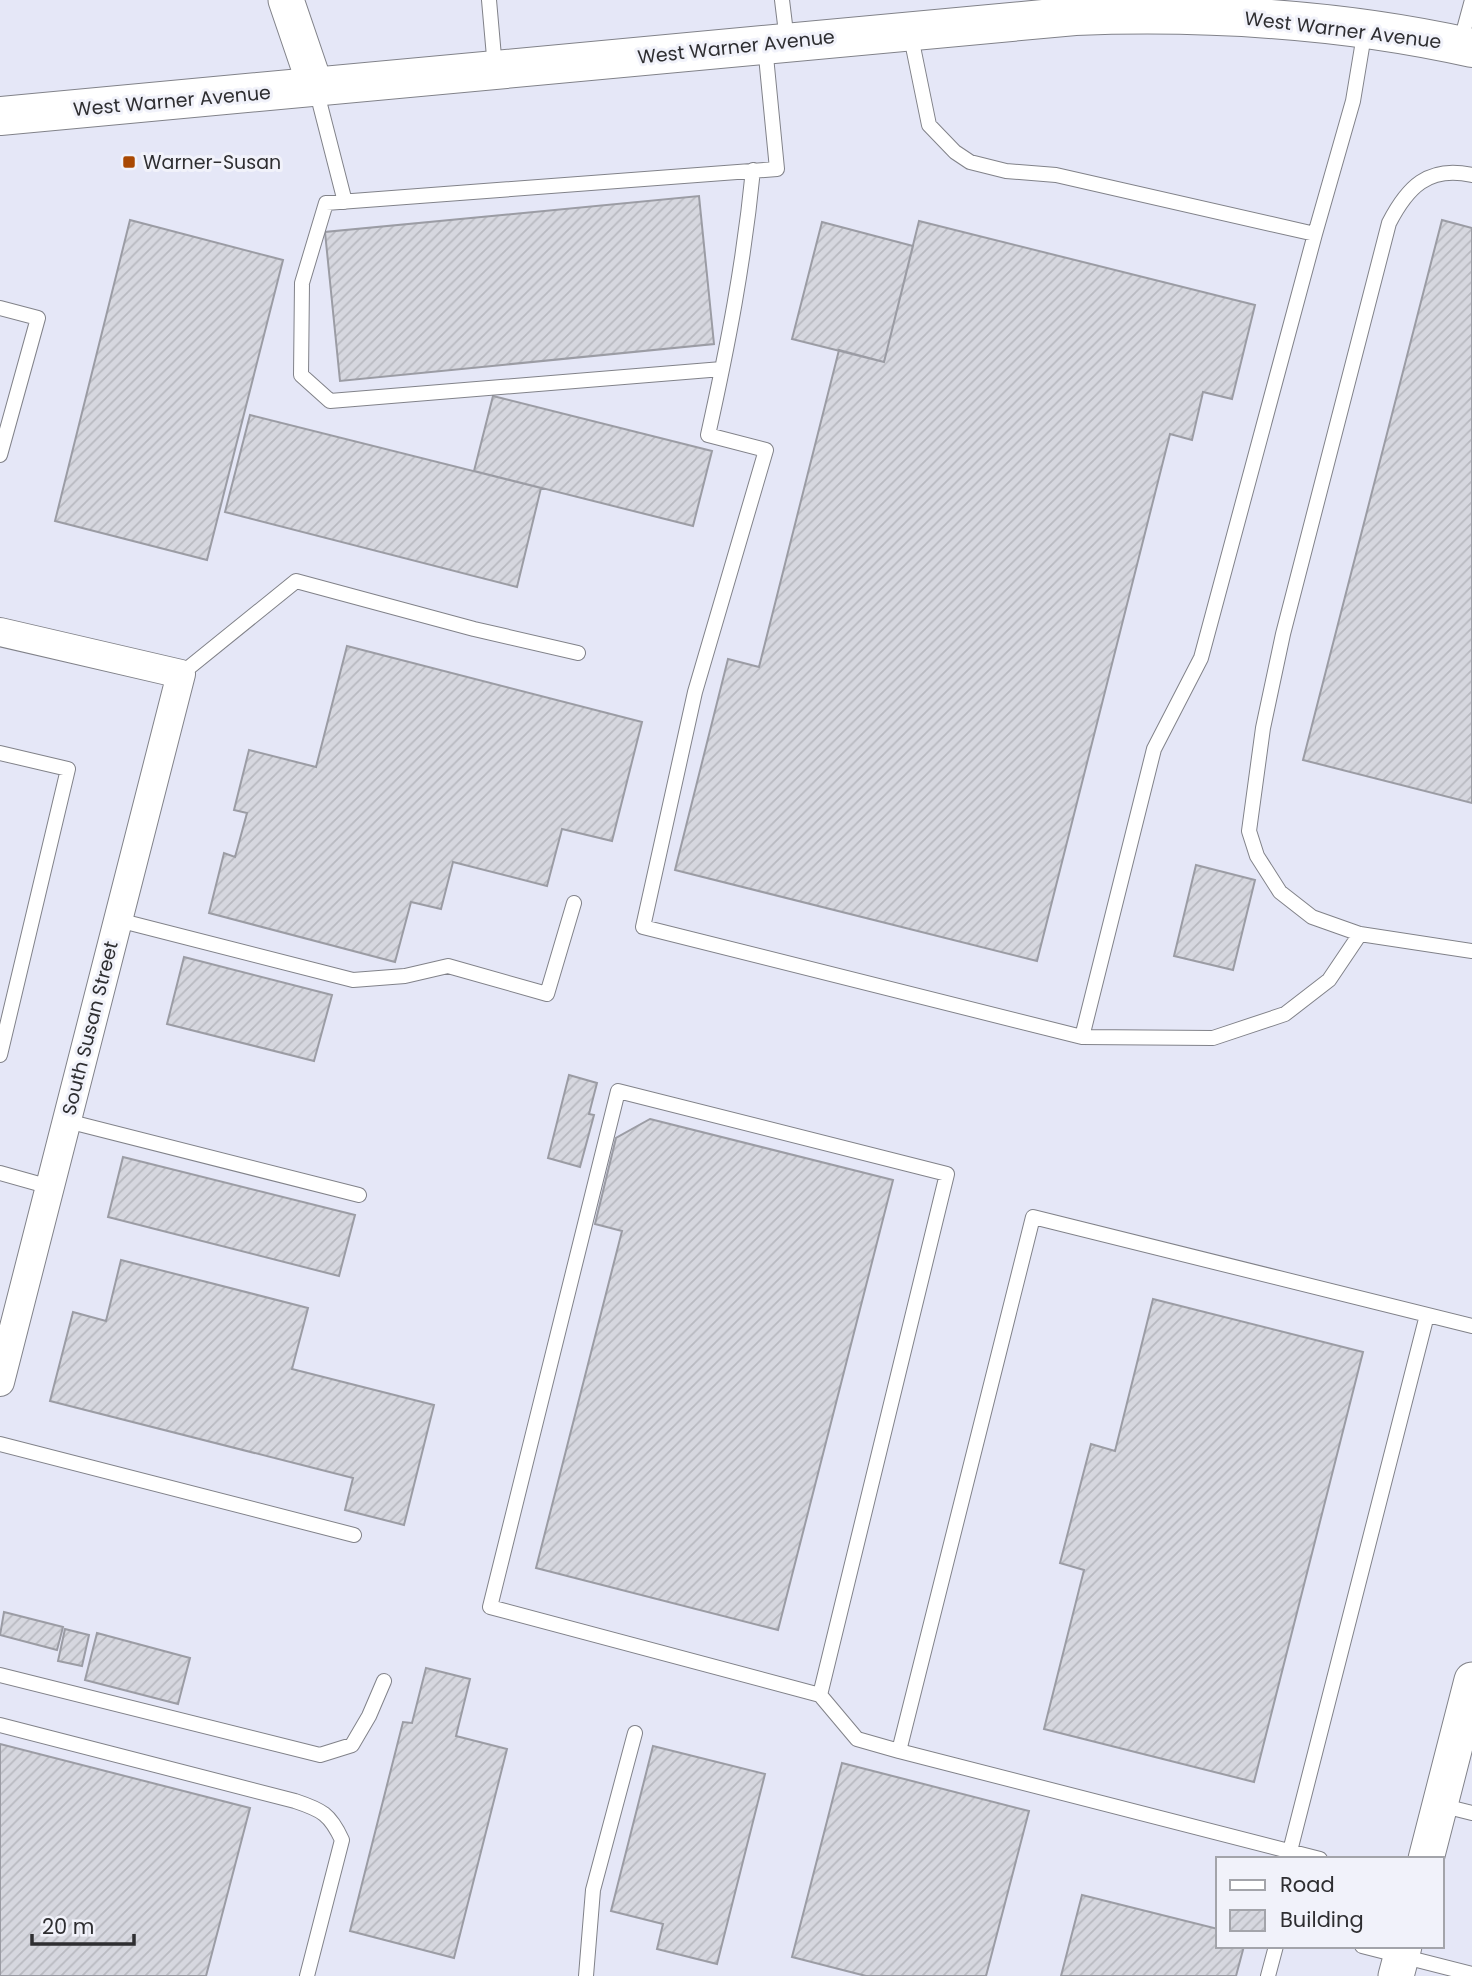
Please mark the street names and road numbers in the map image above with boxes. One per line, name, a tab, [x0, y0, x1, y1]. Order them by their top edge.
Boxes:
street label: West Warner Avenue	[1243, 5, 1443, 55]
street label: West Warner Avenue	[636, 23, 836, 71]
street label: West Warner Avenue	[72, 79, 272, 123]
street label: South Susan Street	[55, 938, 125, 1118]

